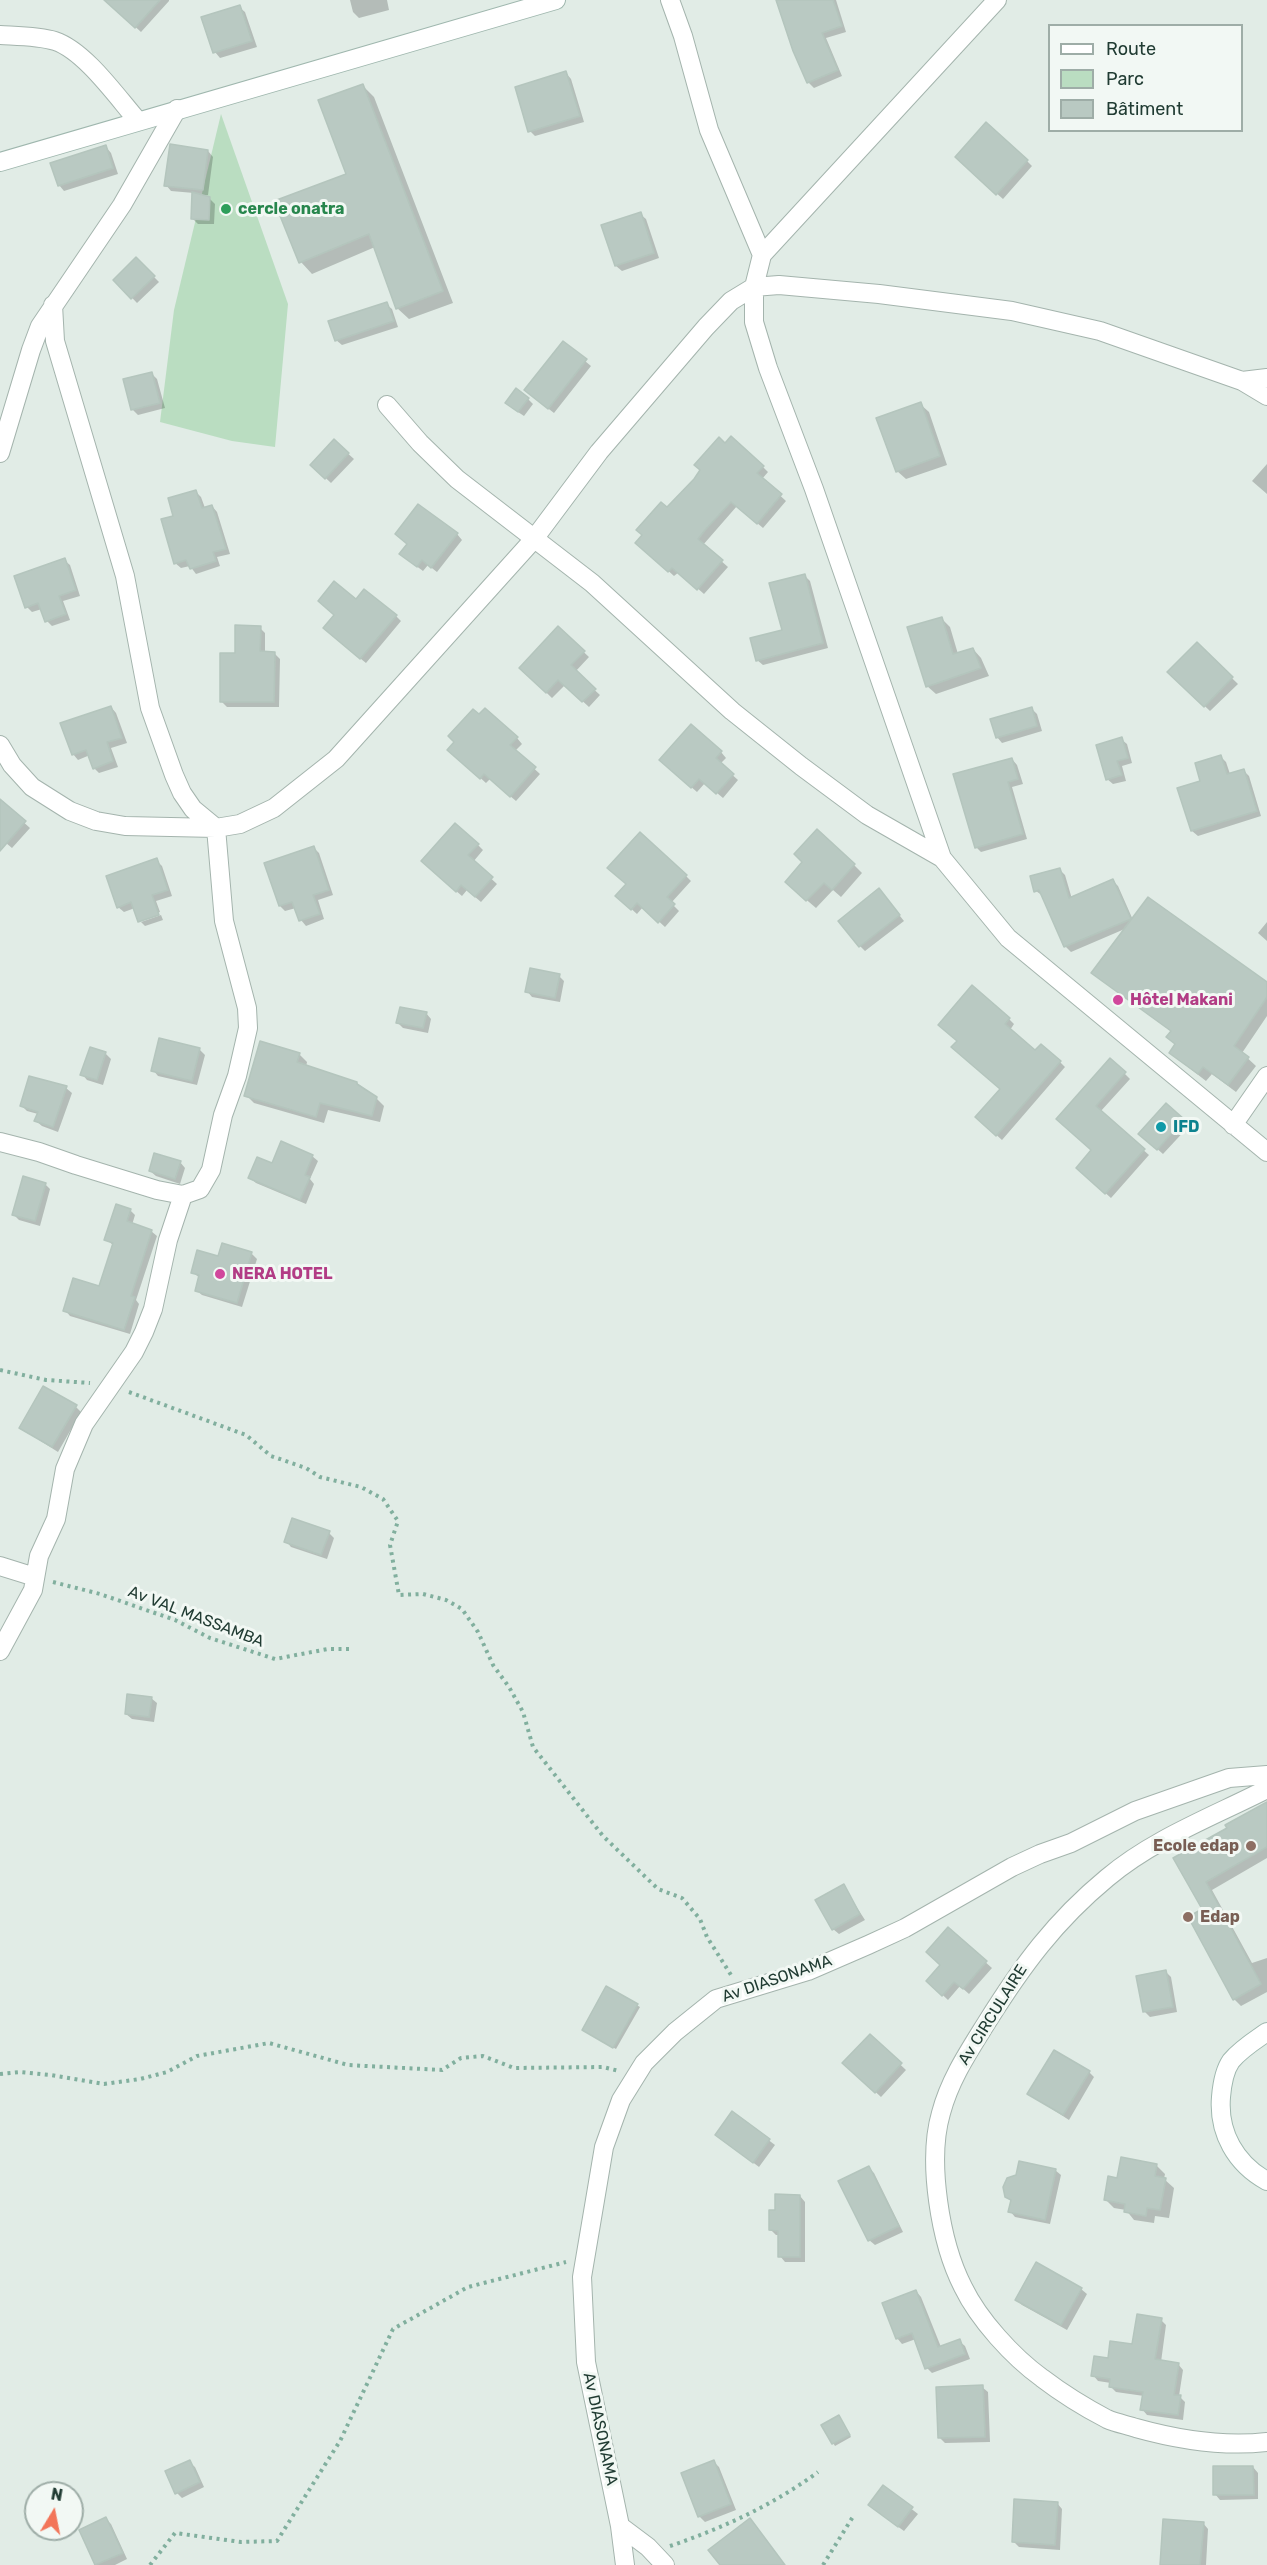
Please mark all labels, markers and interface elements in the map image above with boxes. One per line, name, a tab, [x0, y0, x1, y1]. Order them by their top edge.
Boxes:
legend	[1048, 24, 1243, 132]
text: Route	[1106, 38, 1156, 60]
text: Parc	[1106, 68, 1144, 90]
text: Bâtiment	[1106, 98, 1183, 120]
place label: cercle onatra	[238, 199, 345, 219]
marker: cercle onatra	[219, 202, 233, 216]
place label: Hôtel Makani	[1130, 990, 1233, 1010]
marker: Hôtel Makani	[1111, 993, 1125, 1007]
place label: IFD	[1173, 1117, 1200, 1137]
marker: IFD	[1154, 1120, 1168, 1134]
place label: NERA HOTEL	[232, 1264, 333, 1284]
marker: NERA HOTEL	[213, 1267, 227, 1281]
street label: Av VAL MASSAMBA	[125, 1582, 267, 1652]
place label: Ecole edap	[1153, 1836, 1239, 1856]
marker: Ecole edap	[1244, 1839, 1258, 1853]
place label: Edap	[1200, 1907, 1240, 1927]
marker: Edap	[1181, 1910, 1195, 1924]
street label: Av DIASONAMA	[720, 1951, 834, 2007]
street label: Av CIRCULAIRE	[954, 1961, 1032, 2069]
street label: Av DIASONAMA	[579, 2371, 621, 2487]
north arrow	[24, 2481, 84, 2541]
text: N	[50, 2484, 64, 2505]

